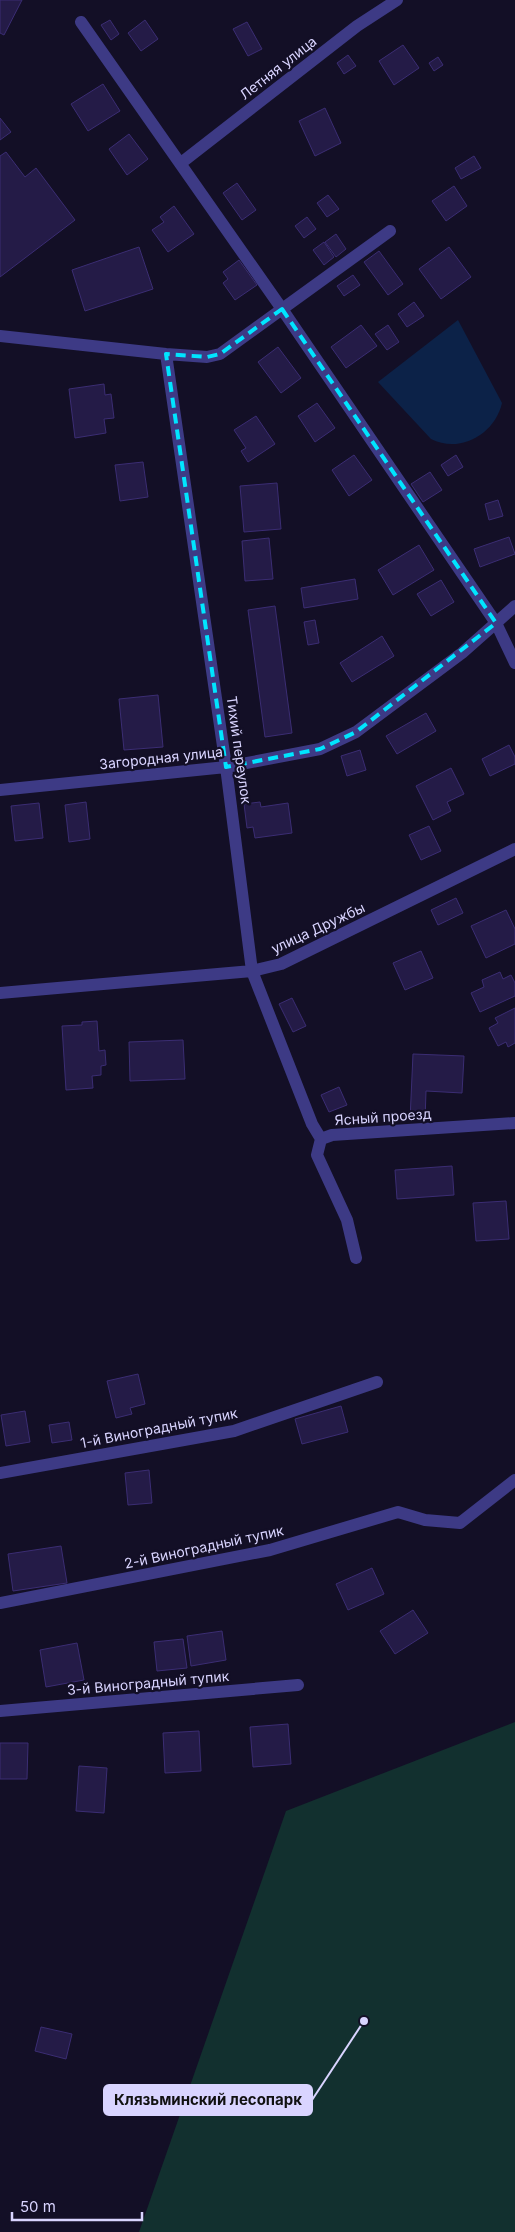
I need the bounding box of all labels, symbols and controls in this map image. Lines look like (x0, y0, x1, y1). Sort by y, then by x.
street label: Летняя улица (236, 32, 320, 103)
street label: Тихий переулок (224, 695, 256, 805)
street label: Загородная улица (98, 743, 224, 772)
street label: улица Дружбы (268, 898, 367, 957)
street label: Ясный проезд (334, 1105, 432, 1128)
street label: 1-й Виноградный тупик (79, 1404, 239, 1451)
street label: 2-й Виноградный тупик (123, 1521, 286, 1572)
street label: 3-й Виноградный тупик (66, 1667, 230, 1698)
callout: Клязьминский лесопарк (104, 2085, 312, 2115)
text: Клязьминский лесопарк (114, 2090, 302, 2109)
scale bar (12, 2190, 142, 2222)
text: 50 m (20, 2197, 56, 2216)

